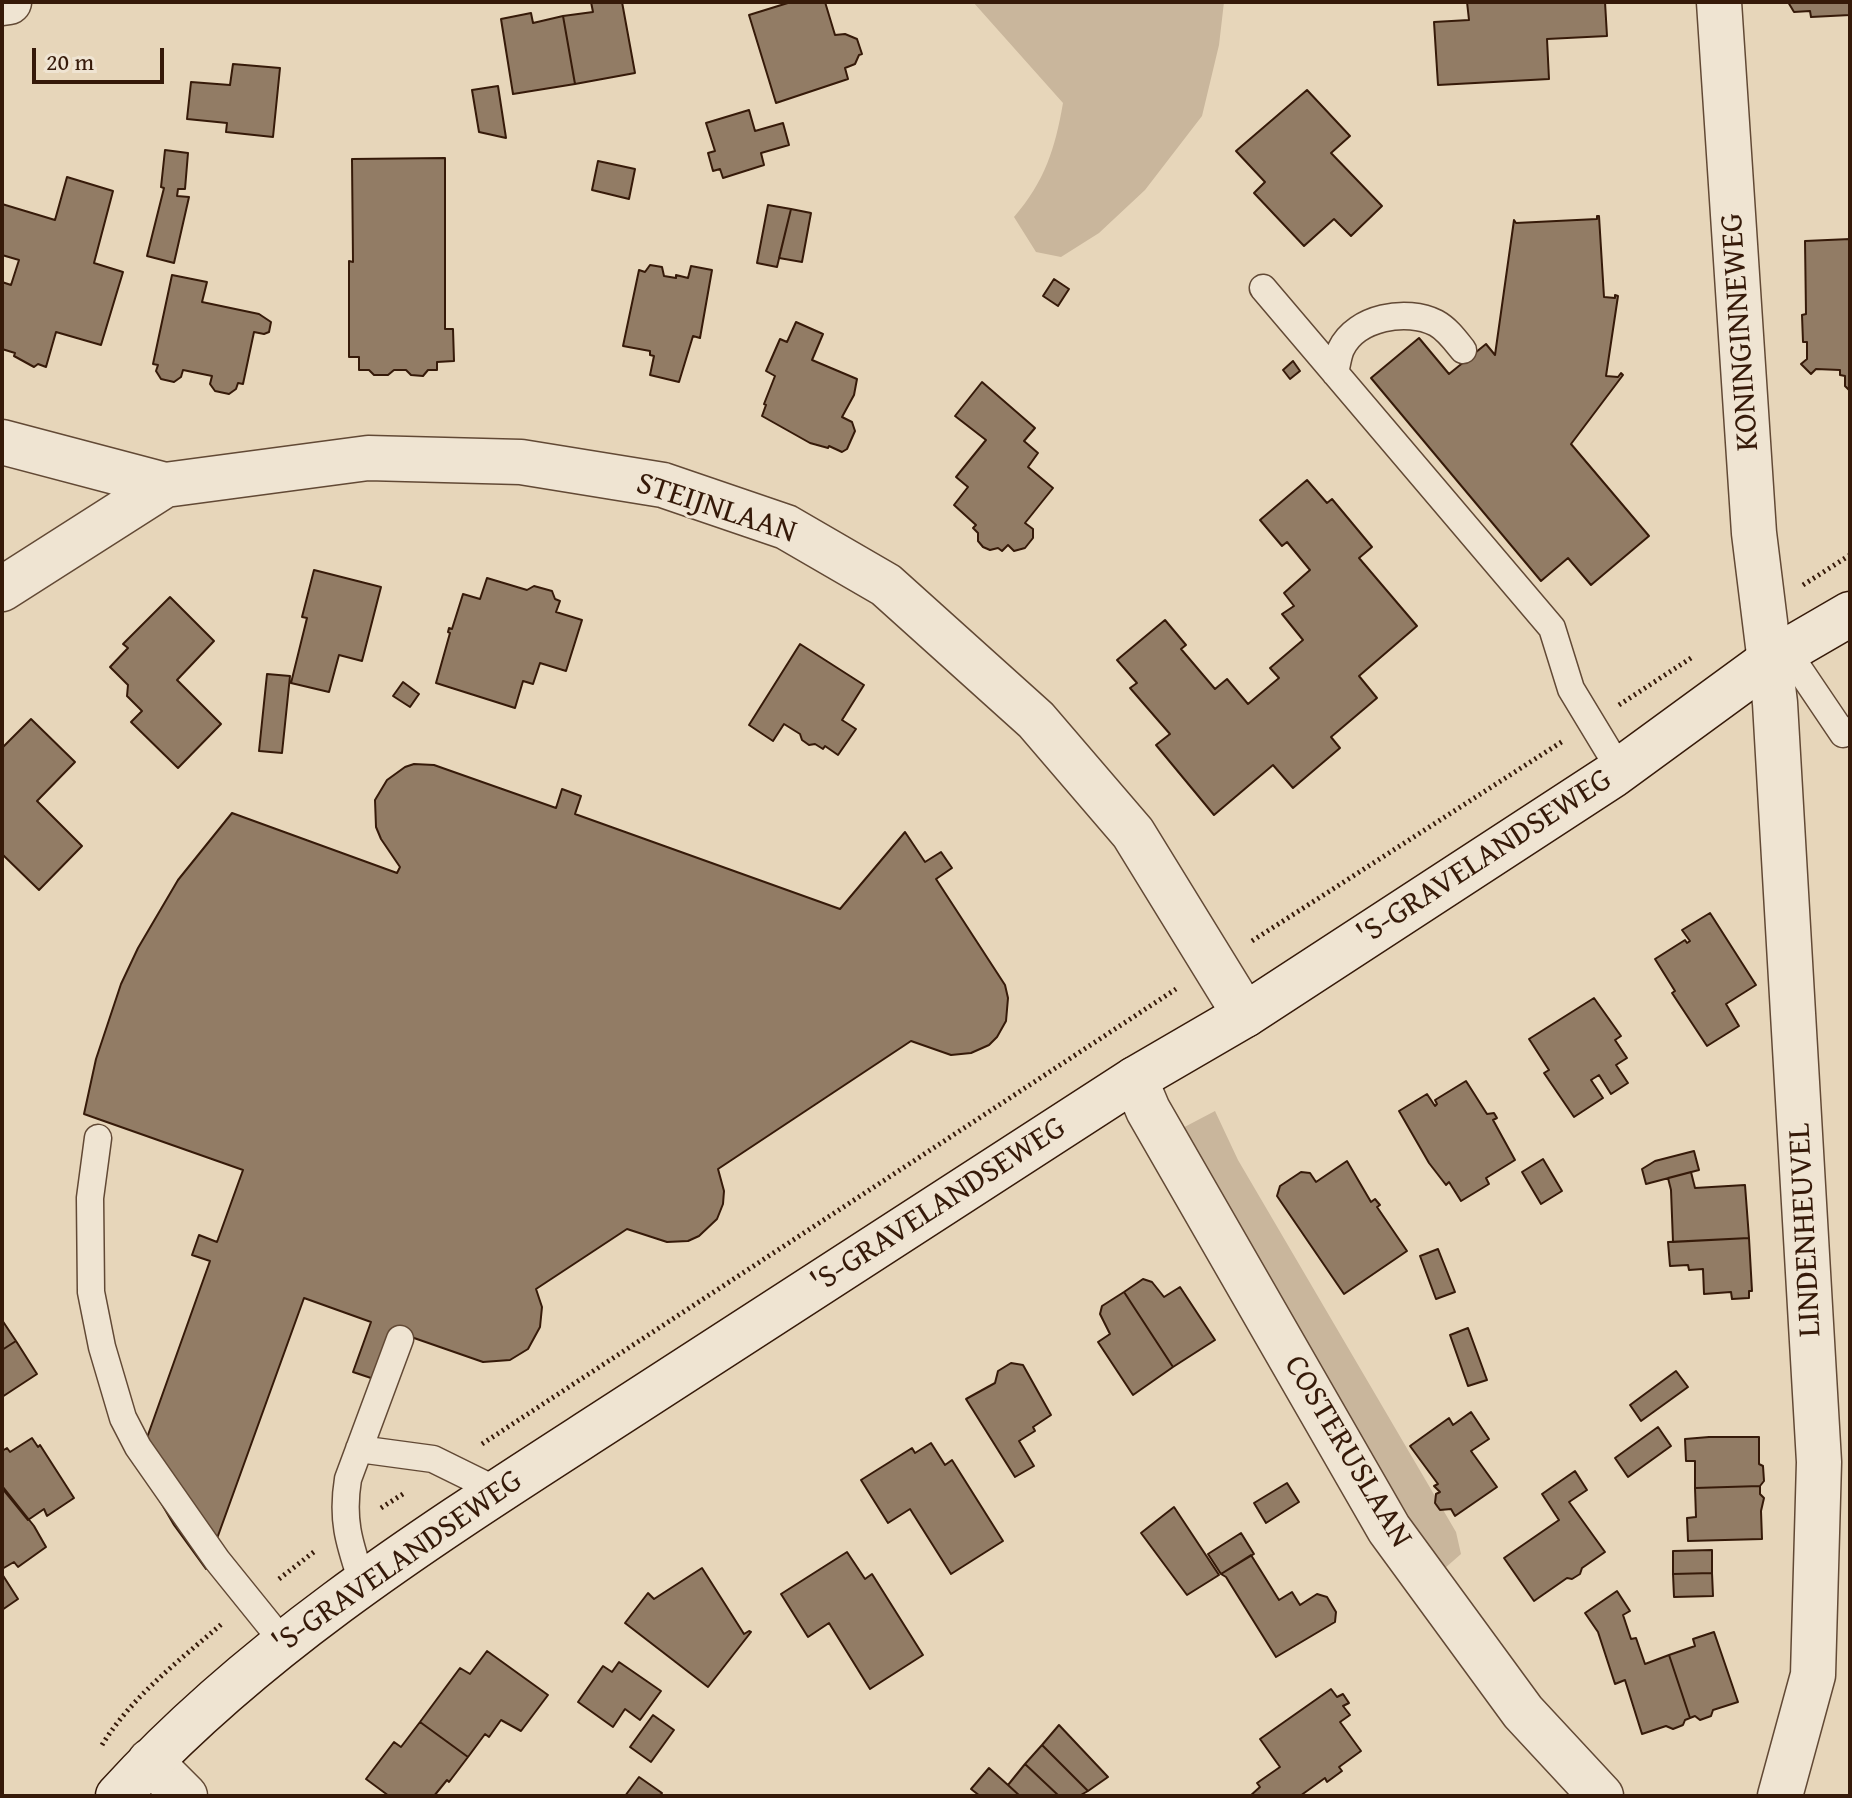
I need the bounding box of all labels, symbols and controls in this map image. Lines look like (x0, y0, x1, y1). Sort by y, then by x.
scale bar (36, 32, 168, 82)
text: 20 m (46, 44, 94, 79)
street label: KONINGINNEWEG (1714, 212, 1768, 452)
street label: STEIJNLAAN (631, 465, 801, 553)
street label: 'S-GRAVELANDSEWEG (1351, 761, 1619, 955)
street label: 'S-GRAVELANDSEWEG (805, 1109, 1073, 1303)
street label: LINDENHEUVEL (1781, 1122, 1831, 1338)
street label: COSTERUSLAAN (1275, 1349, 1419, 1555)
street label: 'S-GRAVELANDSEWEG (266, 1462, 530, 1664)

